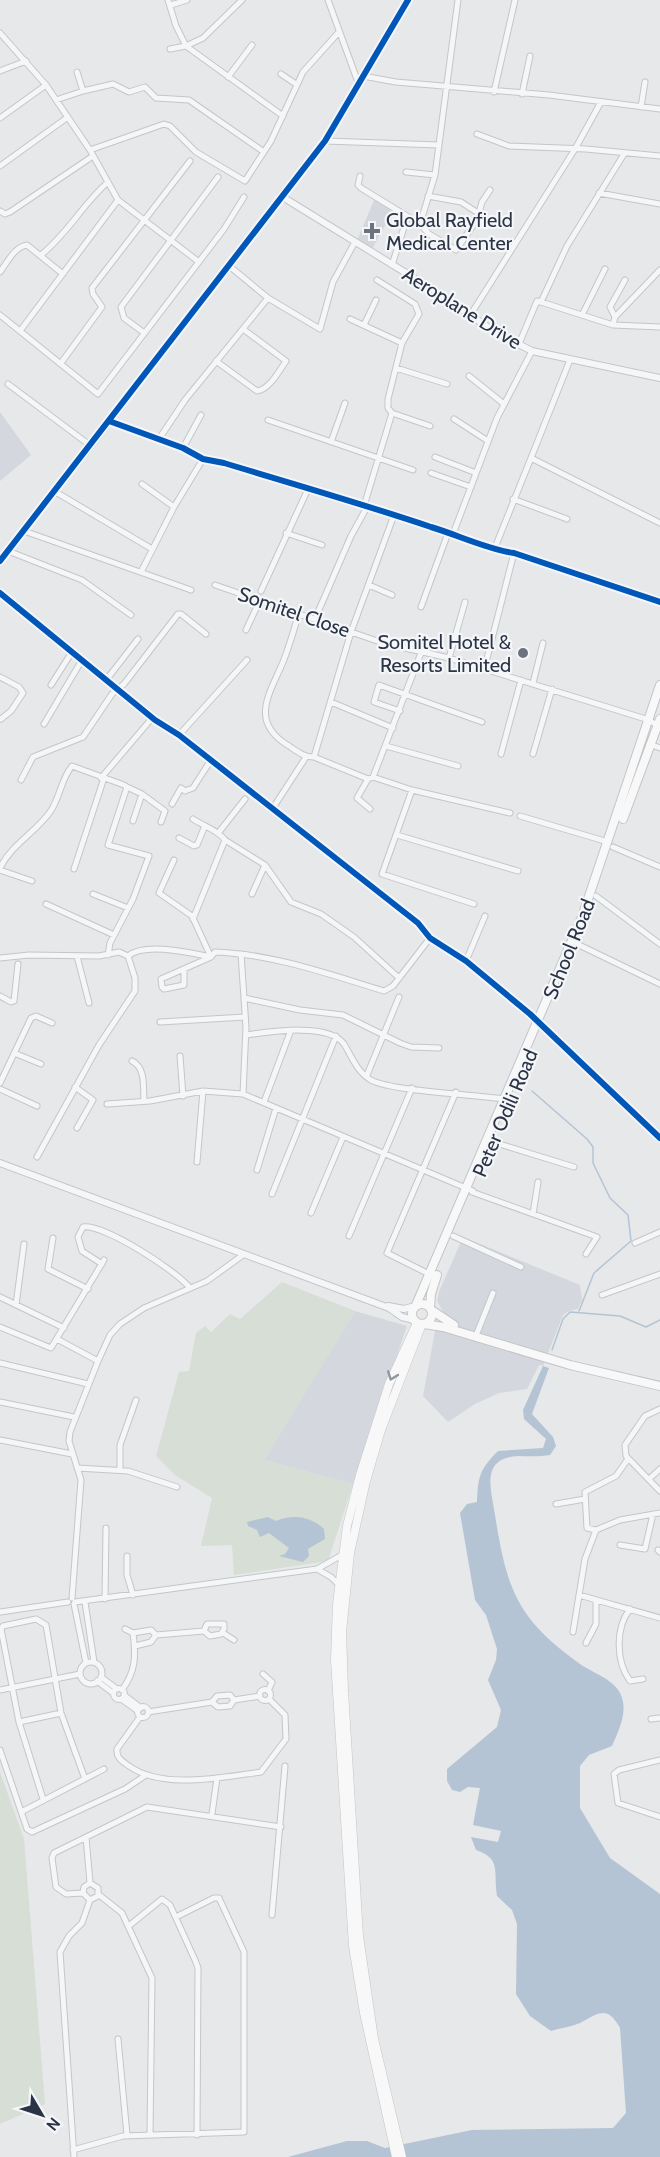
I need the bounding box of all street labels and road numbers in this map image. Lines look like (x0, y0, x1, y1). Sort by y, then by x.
street label: Aeroplane Drive (398, 262, 526, 354)
street label: Somitel Close (235, 582, 353, 642)
street label: School Road (538, 895, 600, 1003)
street label: Peter Odili Road (467, 1045, 543, 1181)

